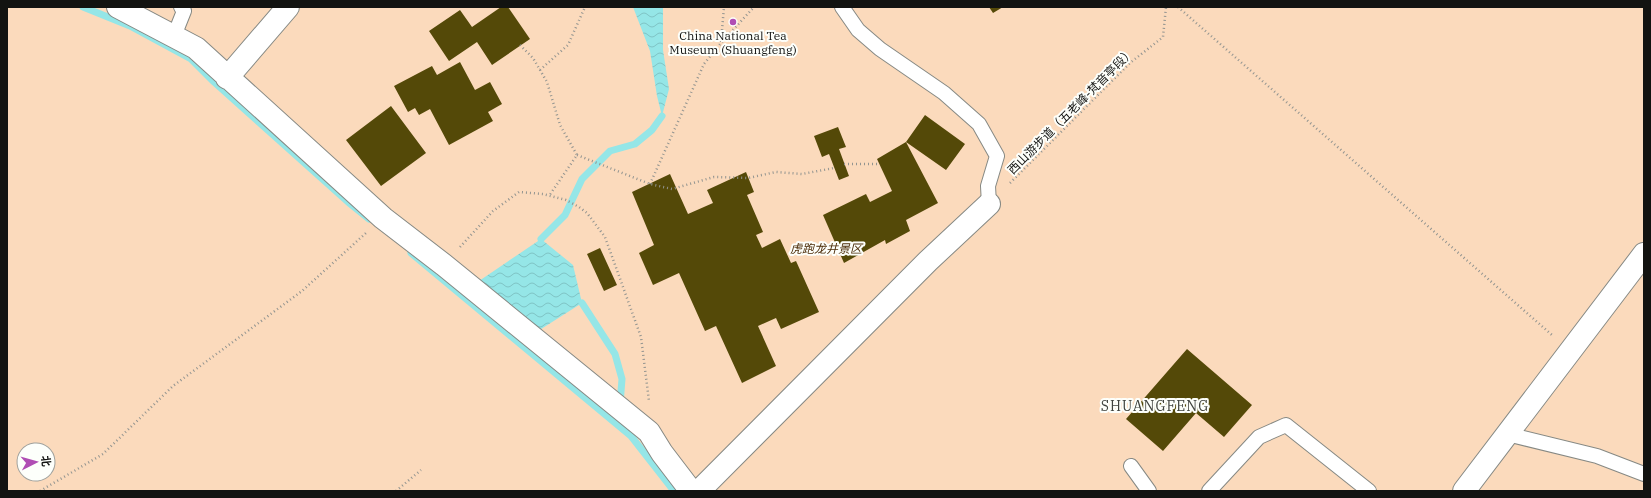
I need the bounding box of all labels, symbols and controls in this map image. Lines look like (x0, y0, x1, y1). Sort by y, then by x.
marker: China National Tea Museum (Shuangfeng) (728, 17, 738, 27)
place label: China National Tea Museum (Shuangfeng) (669, 28, 797, 57)
street label: 西山游步道（五老峰-梵音亭段） (1004, 44, 1137, 177)
park label: 虎跑龙井景区 (790, 241, 864, 256)
district label: SHUANGFENG (1101, 397, 1209, 415)
north arrow (16, 442, 56, 482)
text: 北 (38, 455, 53, 467)

